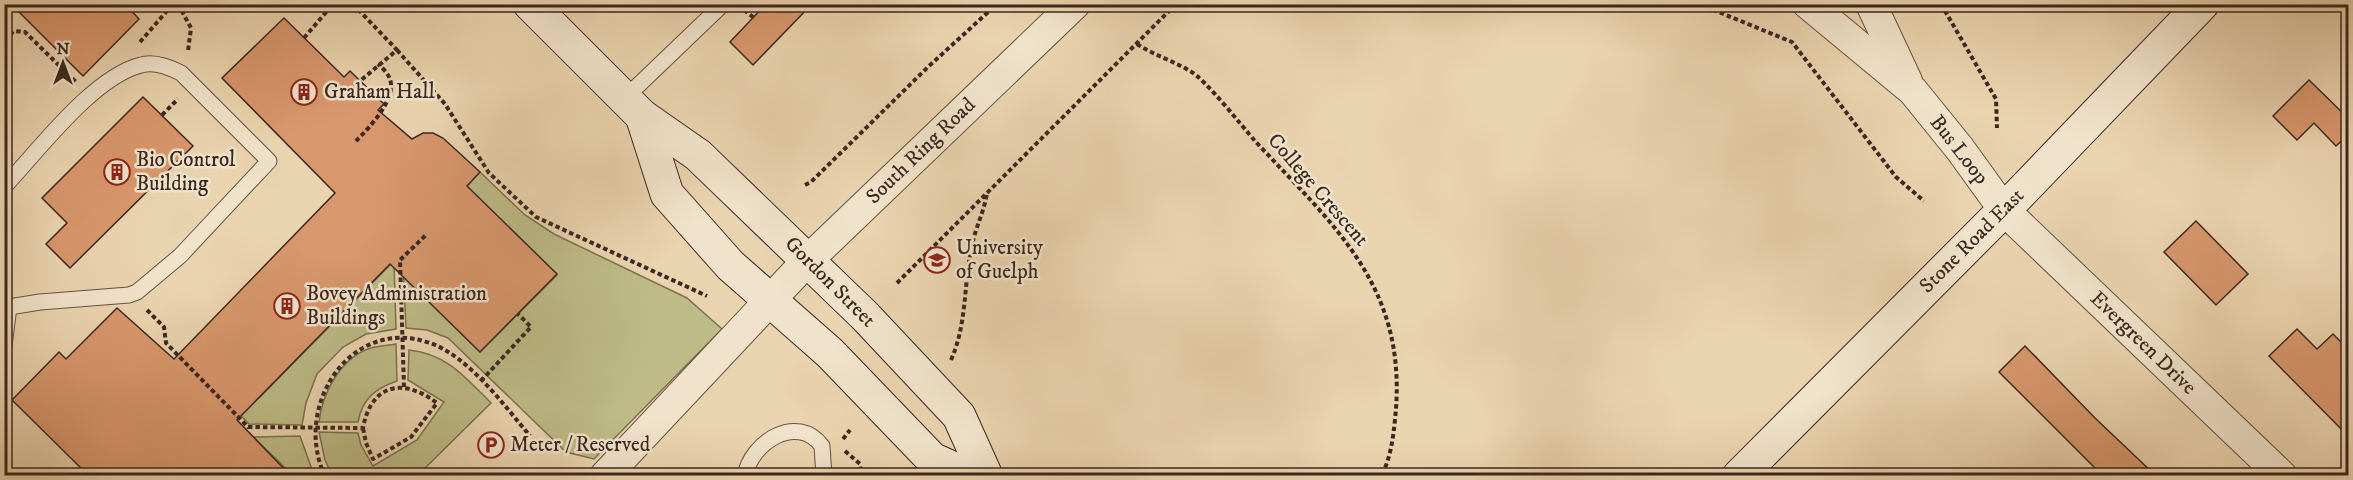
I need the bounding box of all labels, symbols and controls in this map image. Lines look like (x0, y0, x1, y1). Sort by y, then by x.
north arrow (33, 33, 93, 93)
text: N (56, 39, 70, 59)
building icon: Graham Hall (289, 77, 319, 107)
place label: Graham Hall (324, 79, 435, 105)
street label: South Ring Road (861, 92, 982, 210)
street label: Bus Loop (1924, 110, 1994, 190)
street label: College Crescent (1262, 128, 1374, 252)
place label: Bio Control Building (136, 147, 236, 197)
building icon: Bio Control Building (102, 157, 132, 187)
street label: Stone Road East (1914, 183, 2030, 299)
street label: Gordon Street (779, 231, 881, 333)
place label: University of Guelph (956, 235, 1044, 285)
school or university icon: University of Guelph (922, 245, 952, 275)
place label: Bovey Administration Buildings (306, 281, 487, 331)
street label: Evergreen Drive (2084, 286, 2202, 400)
building icon: Bovey Administration Buildings (272, 291, 302, 321)
parking icon: Meter / Reserved (476, 430, 506, 460)
place label: Meter / Reserved (510, 432, 651, 458)

